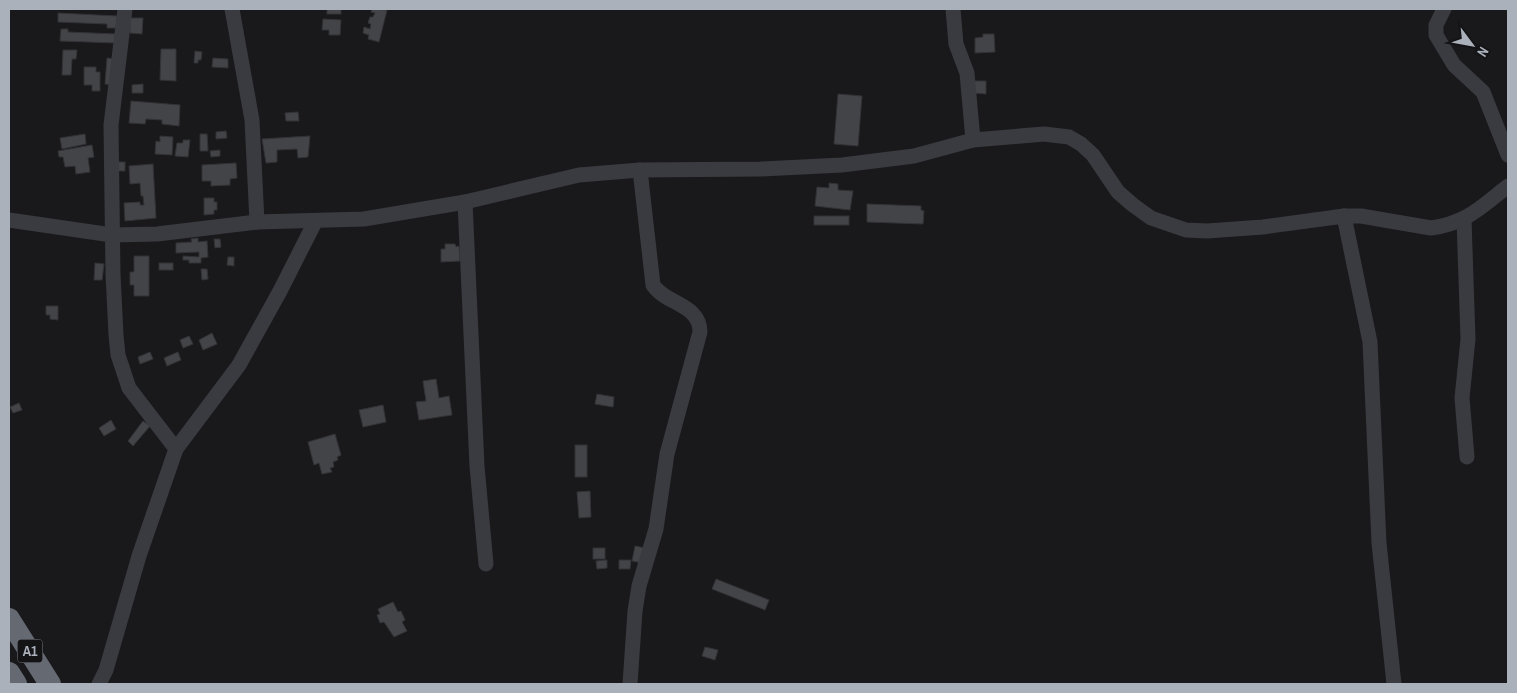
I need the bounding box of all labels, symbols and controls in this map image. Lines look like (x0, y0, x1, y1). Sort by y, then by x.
north arrow (1447, 20, 1497, 70)
text: N (1473, 44, 1493, 60)
road number: A1 (18, 640, 42, 662)

